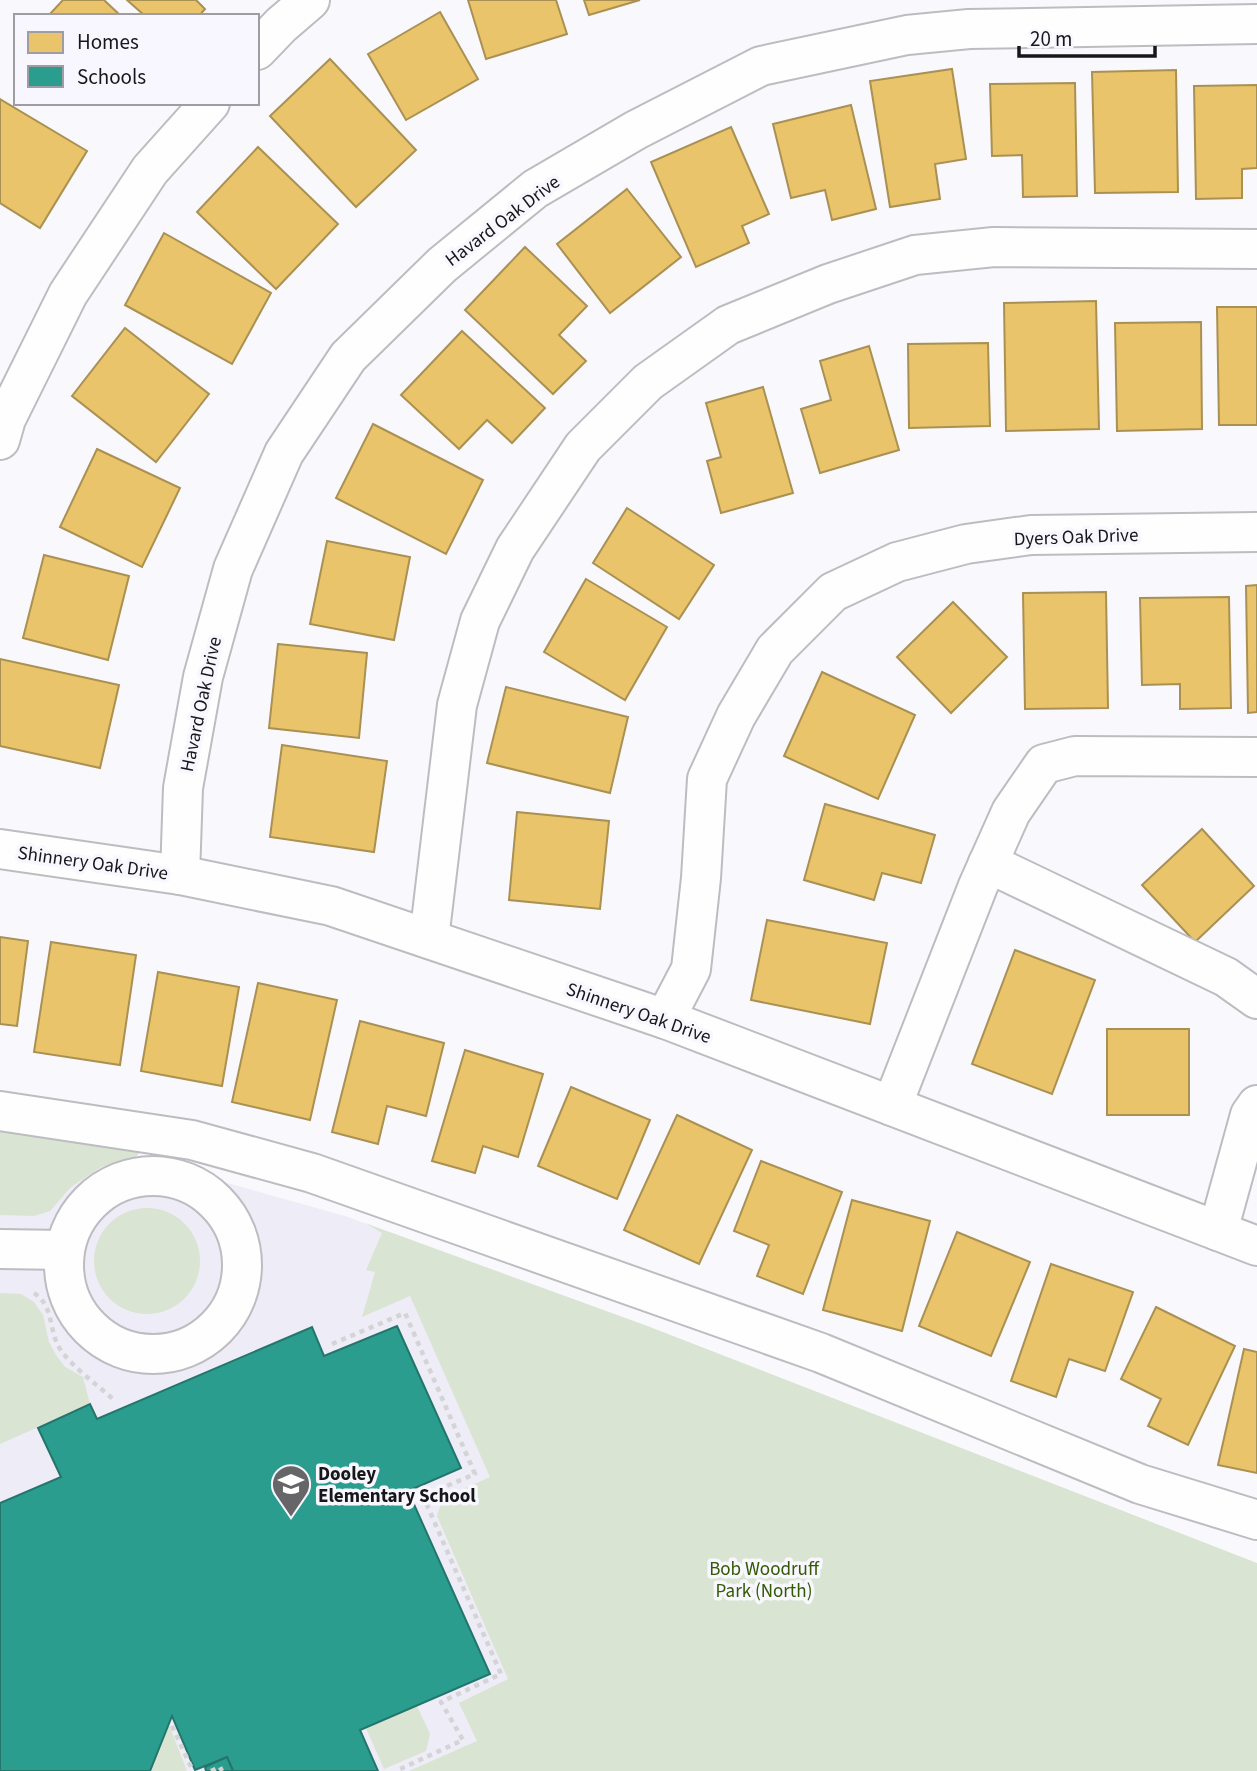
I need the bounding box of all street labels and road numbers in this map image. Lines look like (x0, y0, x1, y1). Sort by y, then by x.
street label: Havard Oak Drive (440, 169, 566, 273)
street label: Dyers Oak Drive (1013, 522, 1139, 553)
street label: Havard Oak Drive (174, 634, 229, 774)
street label: Shinnery Oak Drive (16, 840, 170, 887)
street label: Shinnery Oak Drive (562, 976, 715, 1051)

